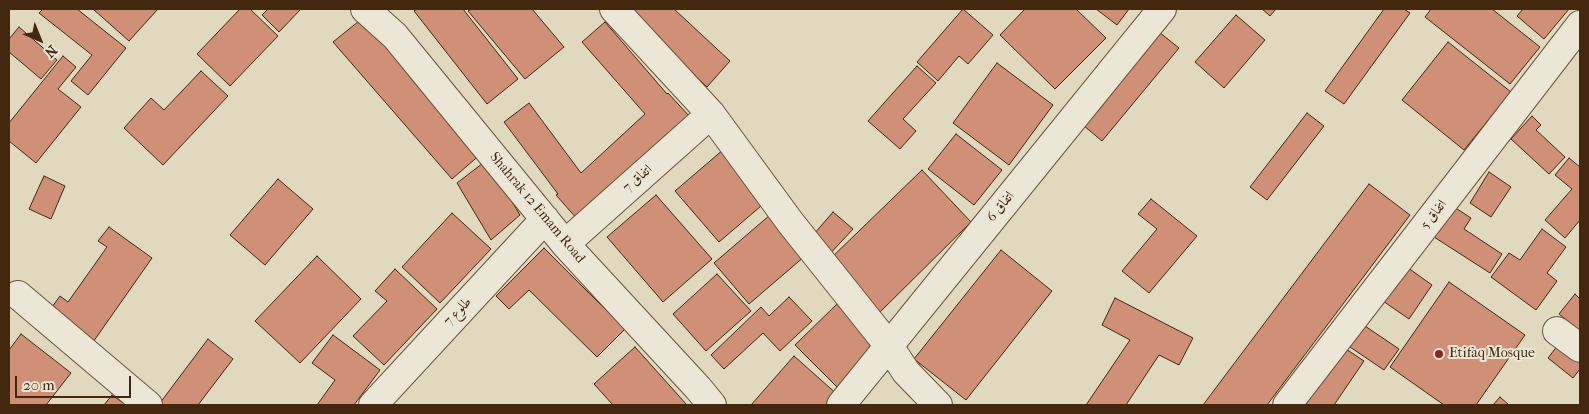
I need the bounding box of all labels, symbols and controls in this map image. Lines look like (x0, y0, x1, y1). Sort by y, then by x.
north arrow (15, 15, 65, 65)
text: N (41, 41, 60, 61)
street label: Shahrak 12 Emam Road (486, 149, 588, 267)
street label: اتفاق 7 (620, 162, 656, 196)
street label: اتفاق 6 (984, 188, 1018, 226)
street label: اتفاق 5 (1417, 197, 1451, 233)
street label: طلوع 7 (441, 294, 475, 330)
place label: Etifaq Mosque (1449, 346, 1535, 362)
marker: Etifaq Mosque (1433, 348, 1445, 360)
scale bar (18, 366, 134, 398)
text: 20 m (23, 376, 55, 394)

